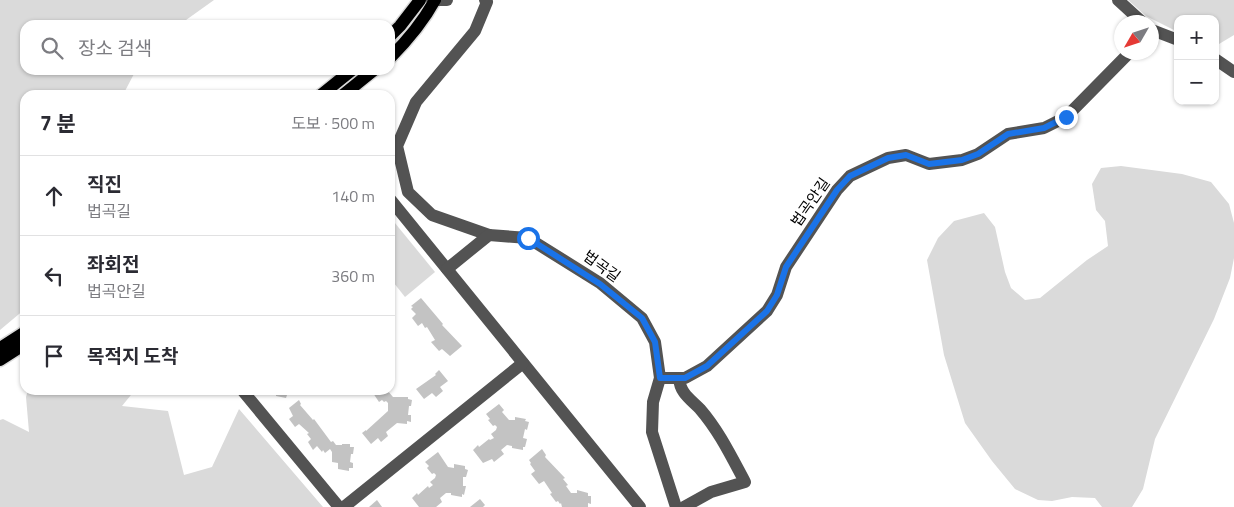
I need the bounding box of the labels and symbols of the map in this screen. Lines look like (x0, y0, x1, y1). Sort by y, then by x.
north arrow (1114, 15, 1159, 60)
route end (1055, 106, 1078, 129)
street label: 법곡안길 (785, 173, 835, 231)
route start (517, 227, 540, 250)
street label: 법곡길 (578, 245, 626, 287)

